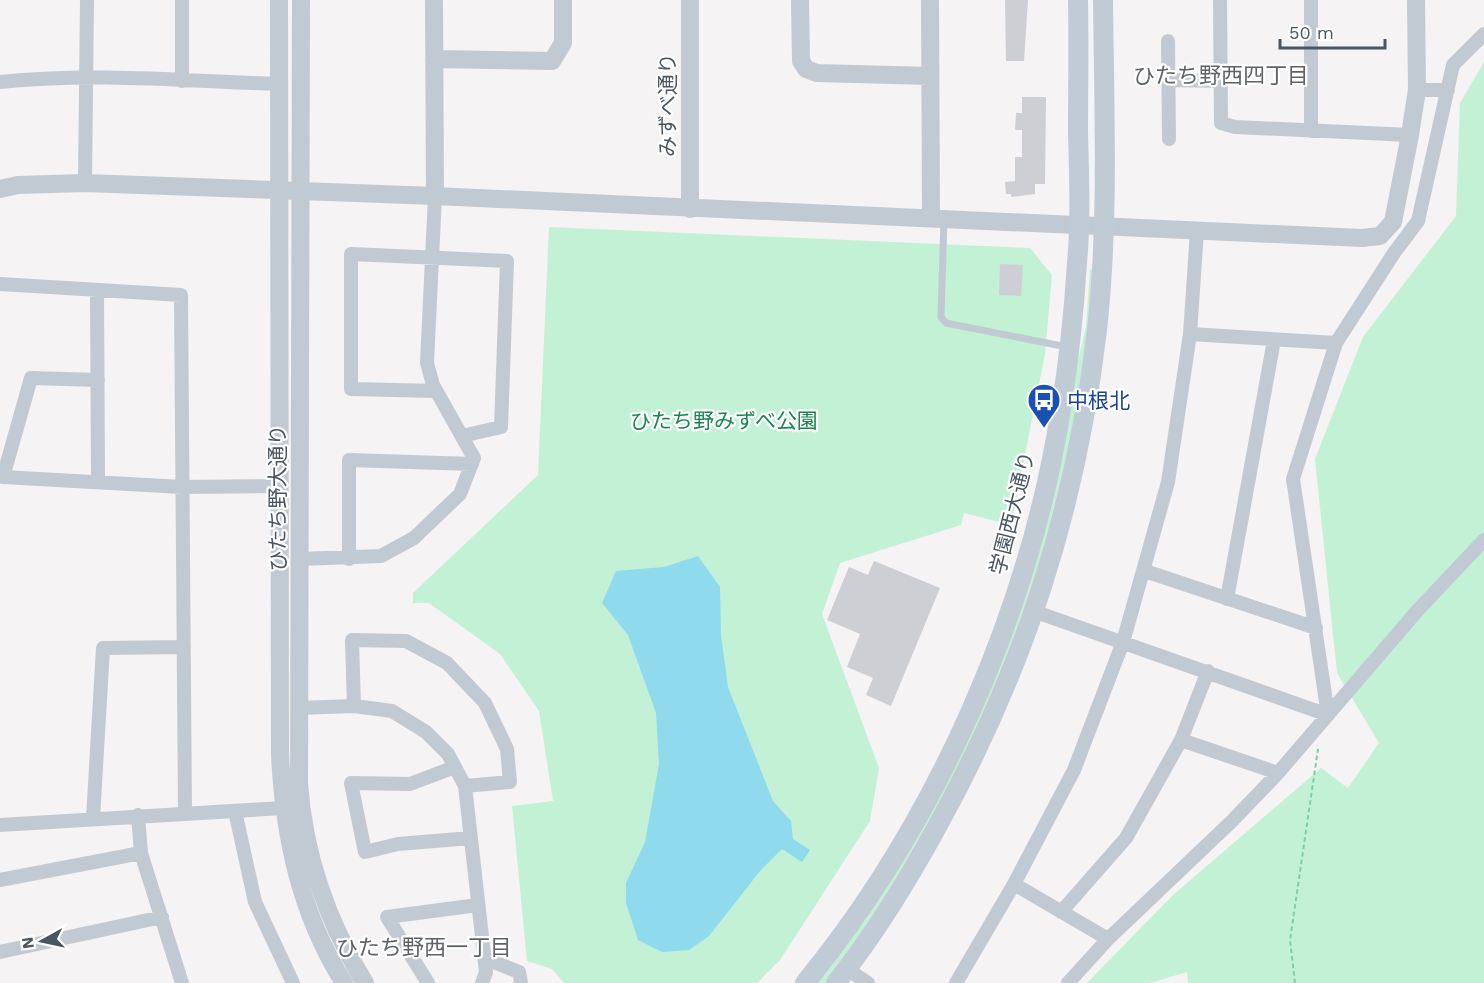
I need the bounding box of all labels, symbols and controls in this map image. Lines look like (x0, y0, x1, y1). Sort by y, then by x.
scale bar (1280, 12, 1385, 50)
text: 50 m (1289, 22, 1334, 43)
street label: みずべ通り (655, 53, 680, 157)
district label: ひたち野西四丁目 (1133, 63, 1309, 88)
bus stop icon: 中根北 (1026, 382, 1062, 429)
place label: 中根北 (1067, 388, 1130, 413)
park label: ひたち野みずべ公園 (630, 408, 818, 433)
street label: ひたち野大通り (265, 425, 290, 572)
street label: 学園西大通り (985, 449, 1039, 577)
north arrow (12, 911, 72, 971)
district label: ひたち野西一丁目 (336, 935, 512, 960)
text: N (17, 936, 38, 950)

